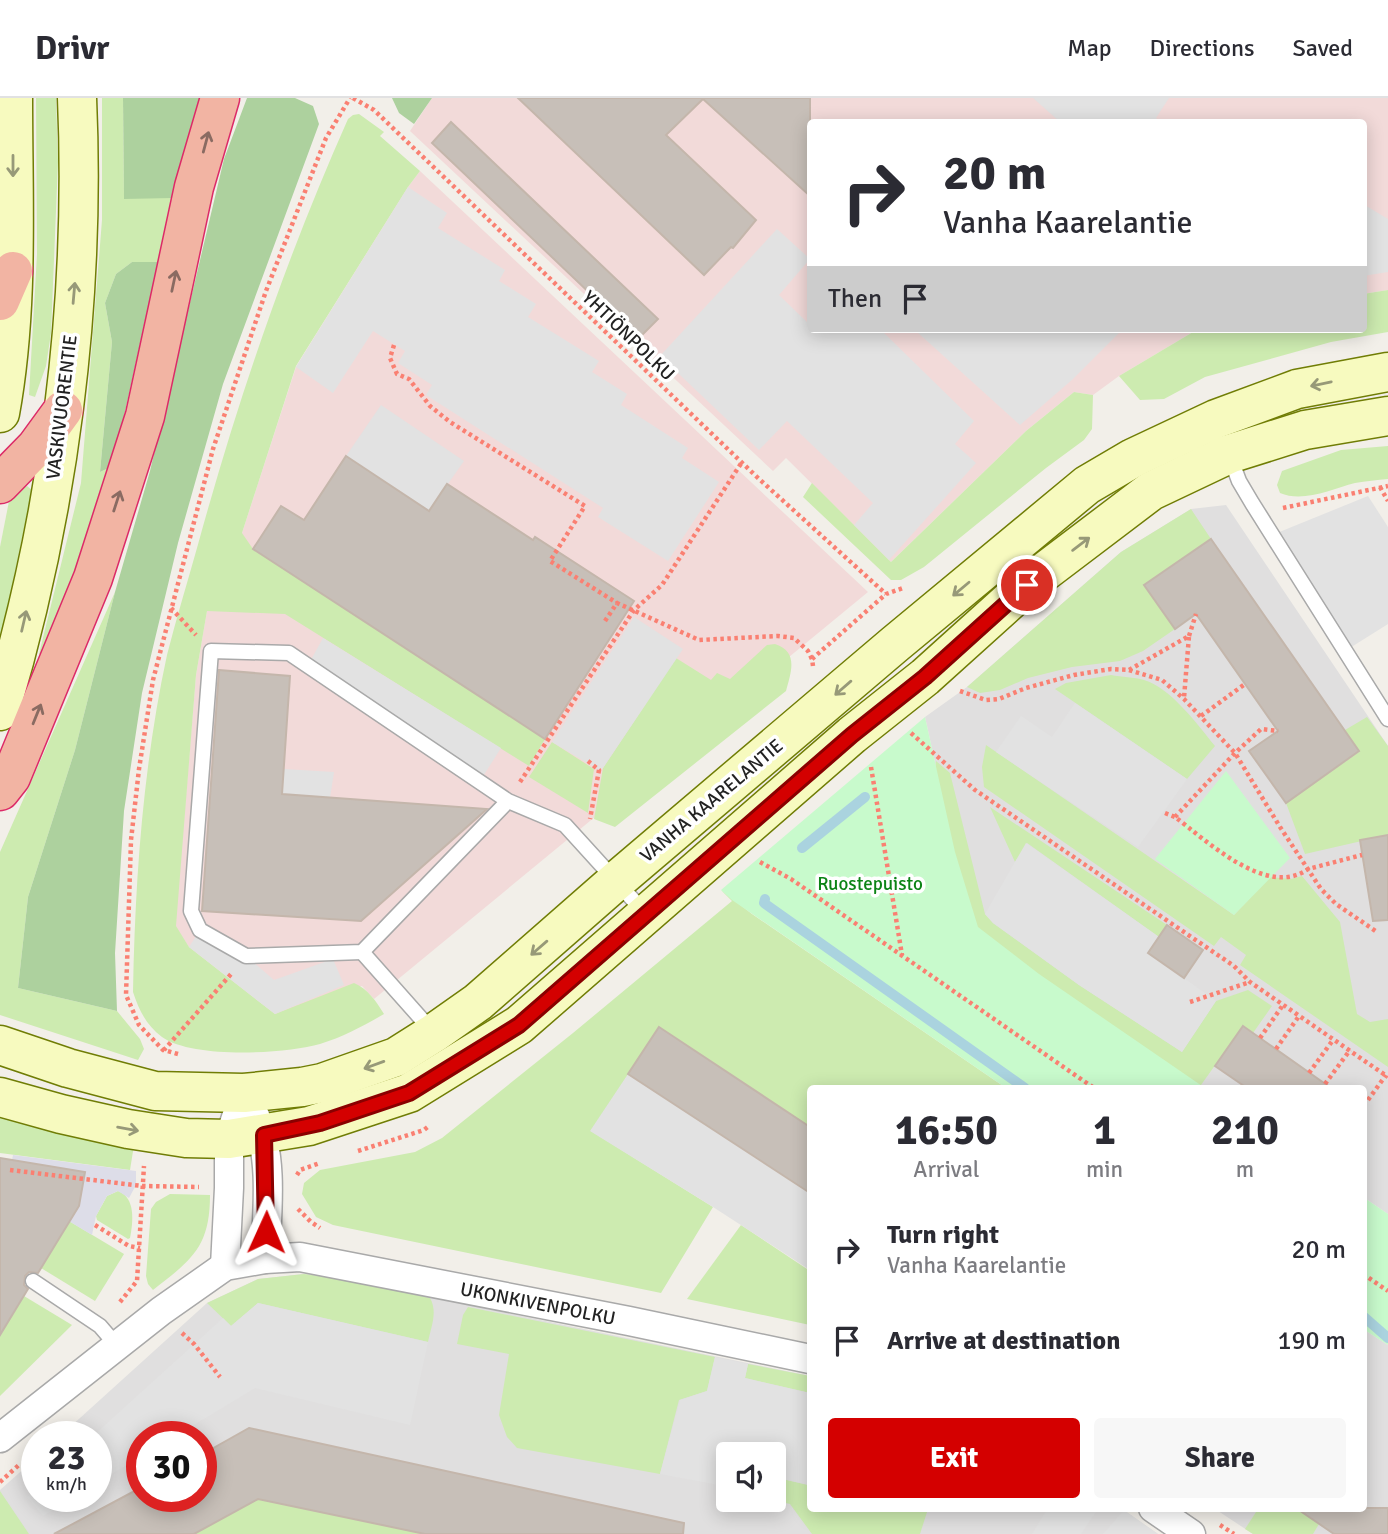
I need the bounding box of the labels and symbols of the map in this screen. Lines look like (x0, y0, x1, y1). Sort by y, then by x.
one-way arrow (201, 131, 214, 153)
one-way arrow (6, 154, 20, 177)
one-way arrow (167, 270, 181, 293)
one-way arrow (68, 282, 81, 305)
street label: YHTIÖNPOLKU (577, 286, 680, 386)
street label: VASKIVUORENTIE (41, 333, 83, 481)
one-way arrow (1310, 378, 1333, 392)
one-way arrow (112, 491, 125, 513)
one-way arrow (1072, 536, 1090, 551)
pin (997, 555, 1057, 615)
one-way arrow (952, 580, 970, 596)
one-way arrow (18, 610, 31, 633)
one-way arrow (834, 680, 852, 696)
one-way arrow (31, 704, 44, 725)
street label: VANHA KAARELANTIE (635, 734, 788, 868)
park label: Ruostepuisto (817, 872, 923, 896)
one-way arrow (531, 940, 549, 956)
one-way arrow (363, 1059, 385, 1072)
one-way arrow (116, 1123, 139, 1136)
position arrow (229, 1195, 303, 1269)
street label: UKONKIVENPOLKU (458, 1277, 617, 1331)
speed limit sign: 30 (126, 1421, 217, 1512)

